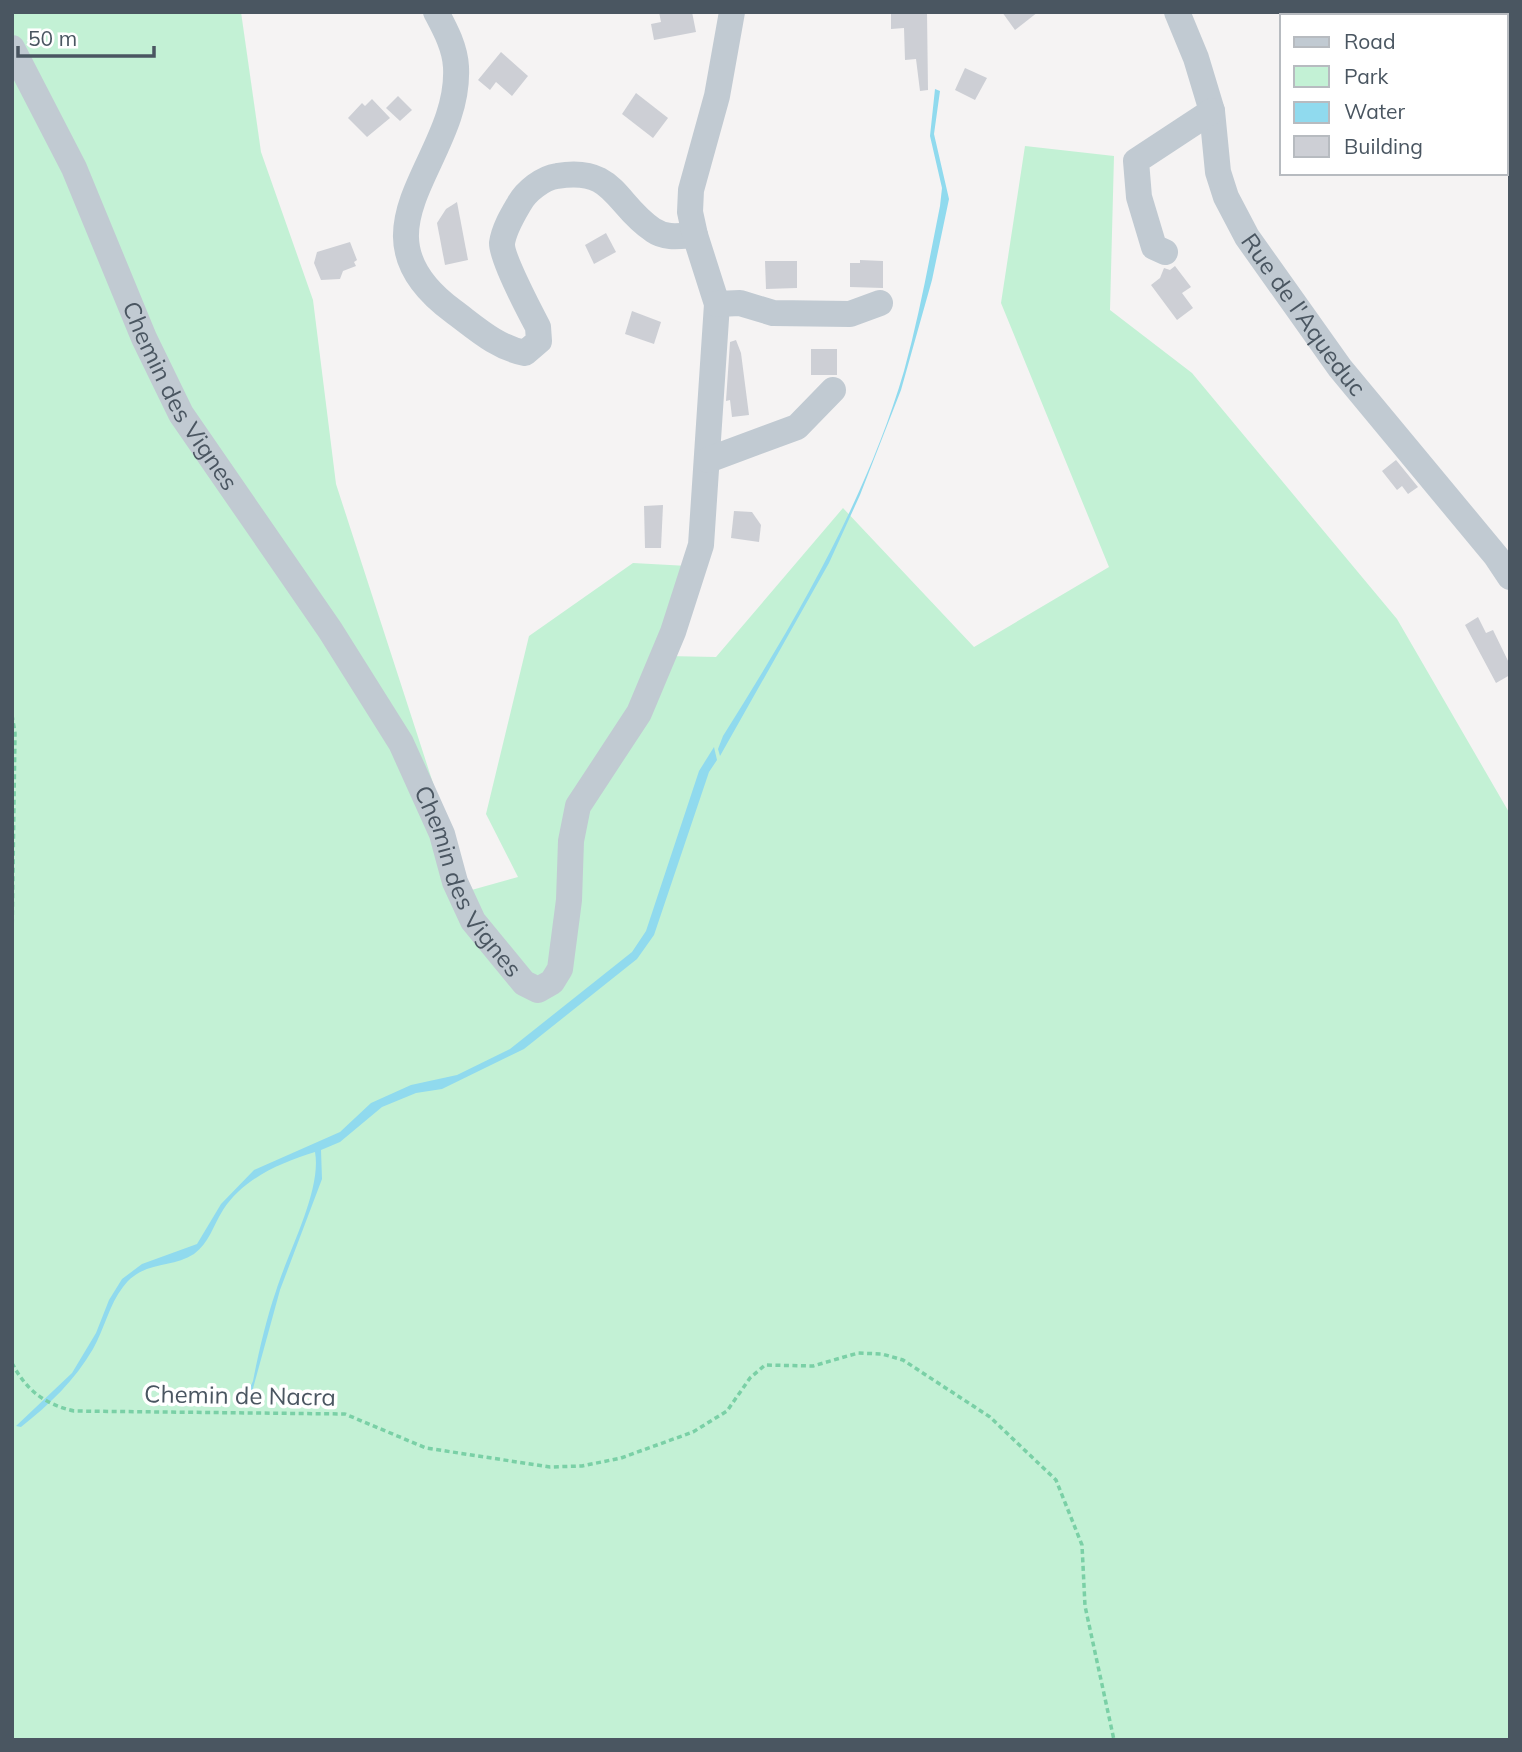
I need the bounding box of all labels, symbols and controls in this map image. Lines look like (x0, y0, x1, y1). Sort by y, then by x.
scale bar (18, 14, 154, 58)
legend (1280, 14, 1508, 175)
text: 50 m (28, 25, 77, 51)
text: Road (1344, 28, 1395, 54)
text: Park (1344, 63, 1388, 89)
text: Water (1344, 98, 1405, 124)
text: Building (1344, 133, 1423, 159)
street label: Rue de l'Aqueduc (1235, 227, 1373, 402)
street label: Chemin des Vignes (117, 297, 245, 496)
street label: Chemin des Vignes (408, 781, 529, 983)
street label: Chemin de Nacra (144, 1378, 336, 1412)

